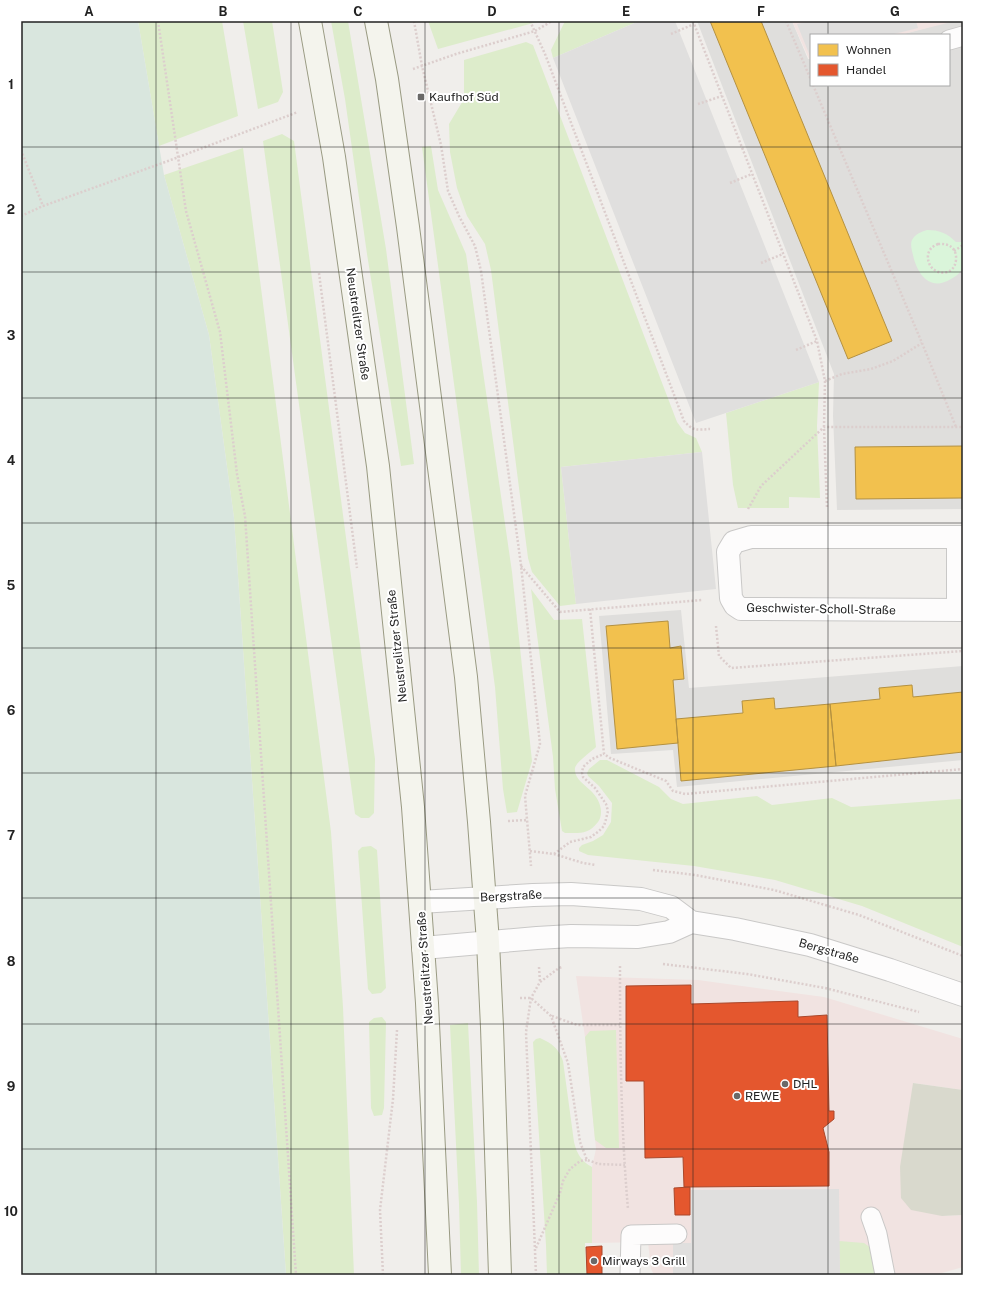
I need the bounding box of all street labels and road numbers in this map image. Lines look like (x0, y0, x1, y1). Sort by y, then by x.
street label: Neustrelitzer Straße (343, 267, 373, 381)
street label: Neustrelitzer Straße (384, 589, 410, 703)
street label: Geschwister-Scholl-Straße (746, 601, 896, 617)
street label: Bergstraße (480, 887, 543, 905)
street label: Neustrelitzer Straße (414, 911, 436, 1025)
street label: Bergstraße (797, 936, 861, 966)

